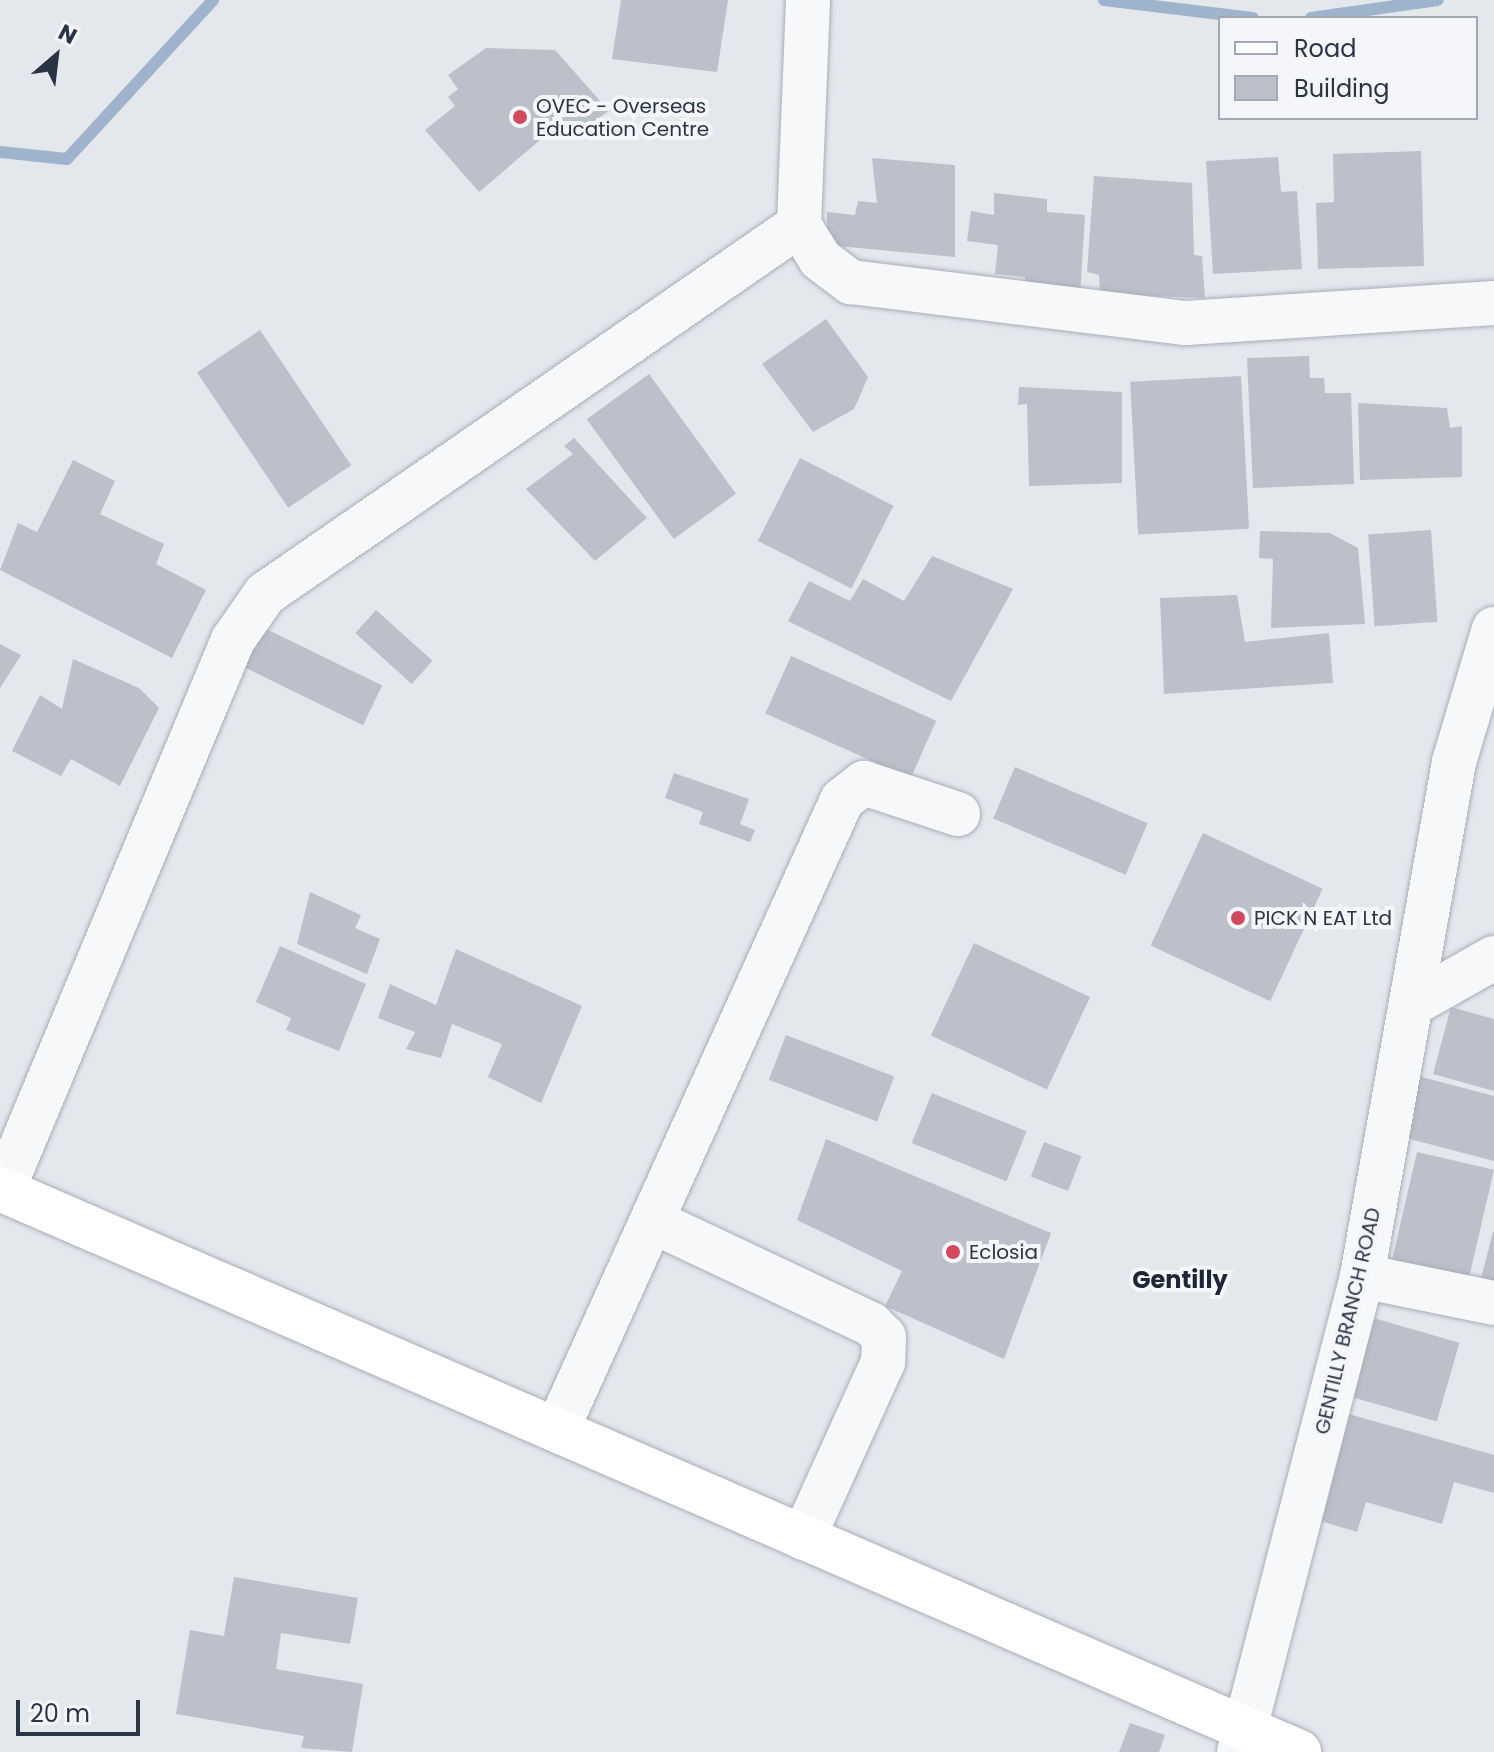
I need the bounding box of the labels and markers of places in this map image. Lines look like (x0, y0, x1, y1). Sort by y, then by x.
place label: OVEC - Overseas Education Centre (536, 94, 709, 141)
marker: OVEC - Overseas Education Centre (511, 108, 529, 126)
place label: PICK N EAT Ltd (1254, 906, 1392, 930)
marker: PICK N EAT Ltd (1229, 909, 1247, 927)
place label: Eclosia (969, 1240, 1038, 1264)
marker: Eclosia (944, 1243, 962, 1261)

